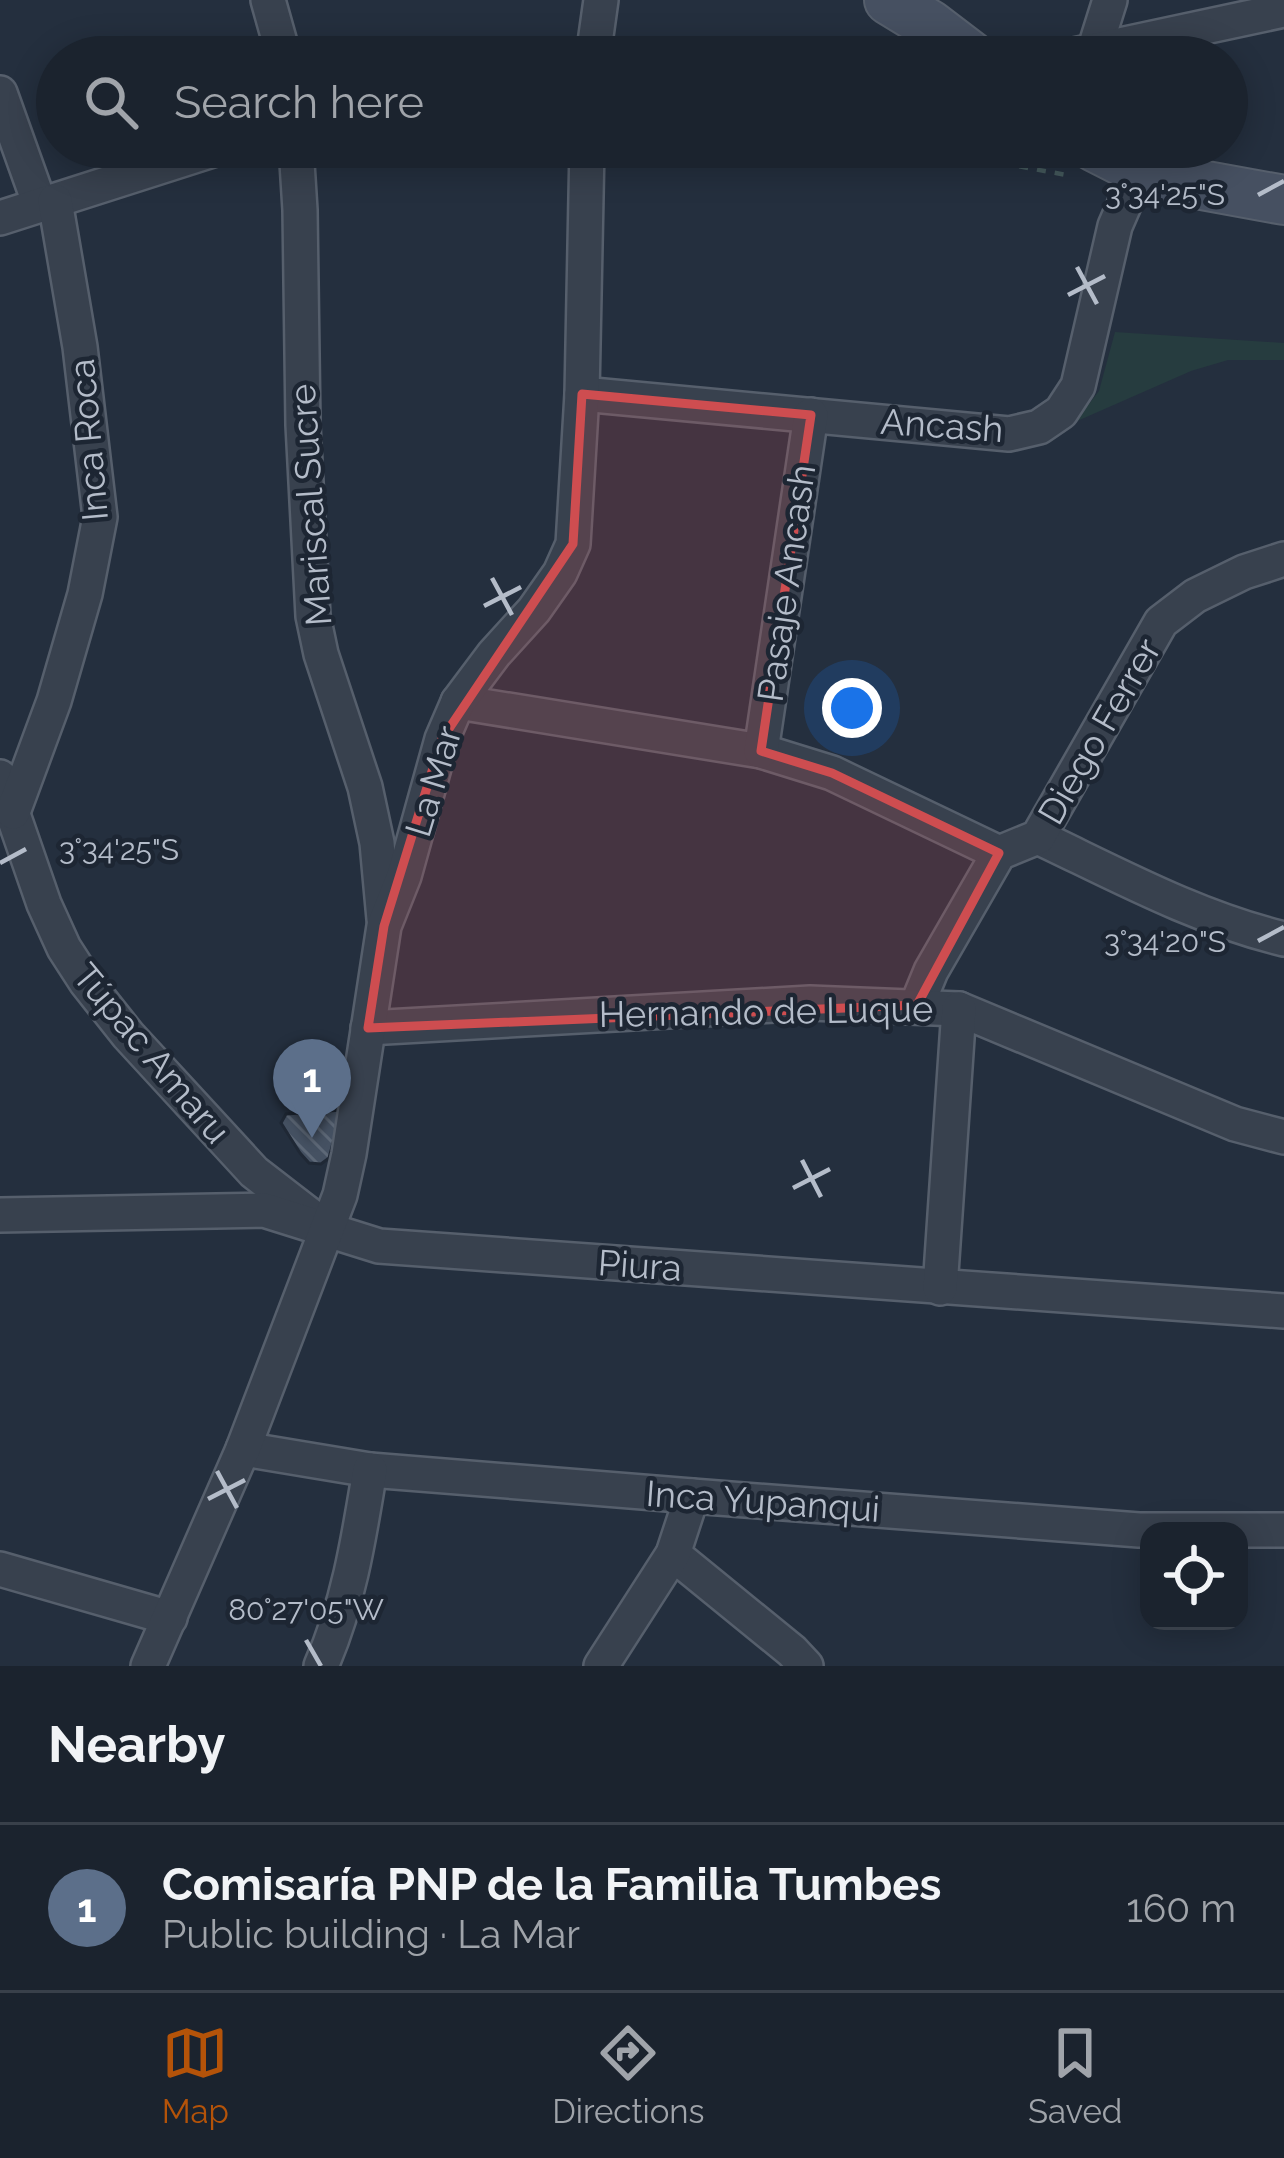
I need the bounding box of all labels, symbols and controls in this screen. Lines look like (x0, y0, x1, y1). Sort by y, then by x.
search box (36, 36, 1248, 168)
icon: search (78, 69, 144, 135)
text: Search here (174, 76, 424, 129)
text: 3°34'25"S (1105, 177, 1225, 212)
street label: Inca Roca (60, 357, 116, 523)
street label: Mariscal Sucre (281, 383, 339, 627)
street label: Ancash (879, 400, 1005, 450)
street label: Pasaje Ancash (749, 462, 823, 704)
street label: Diego Ferrer (1029, 630, 1169, 831)
your location (822, 678, 882, 738)
street label: La Mar (396, 720, 470, 841)
text: 3°34'25"S (59, 832, 179, 867)
text: 3°34'20"S (1104, 924, 1226, 959)
street label: Túpac Amaru (65, 955, 239, 1151)
street label: Hernando de Luque (598, 987, 934, 1035)
pin: 1 (273, 1039, 351, 1138)
street label: Piura (597, 1241, 683, 1289)
street label: Inca Yupanqui (645, 1472, 881, 1530)
map controls (1140, 1522, 1248, 1630)
button: locate (1140, 1522, 1248, 1630)
text: 80°27'05"W (228, 1592, 384, 1627)
text: Nearby (48, 1714, 225, 1774)
text: Comisaría PNP de la Familia Tumbes (162, 1858, 941, 1911)
text: 1 (77, 1885, 97, 1931)
text: 160 m (1126, 1885, 1236, 1931)
text: Public building · La Mar (162, 1911, 580, 1957)
tab: Map (162, 2020, 229, 2131)
tab: Directions (552, 2020, 705, 2131)
tab: Saved (1028, 2020, 1122, 2131)

